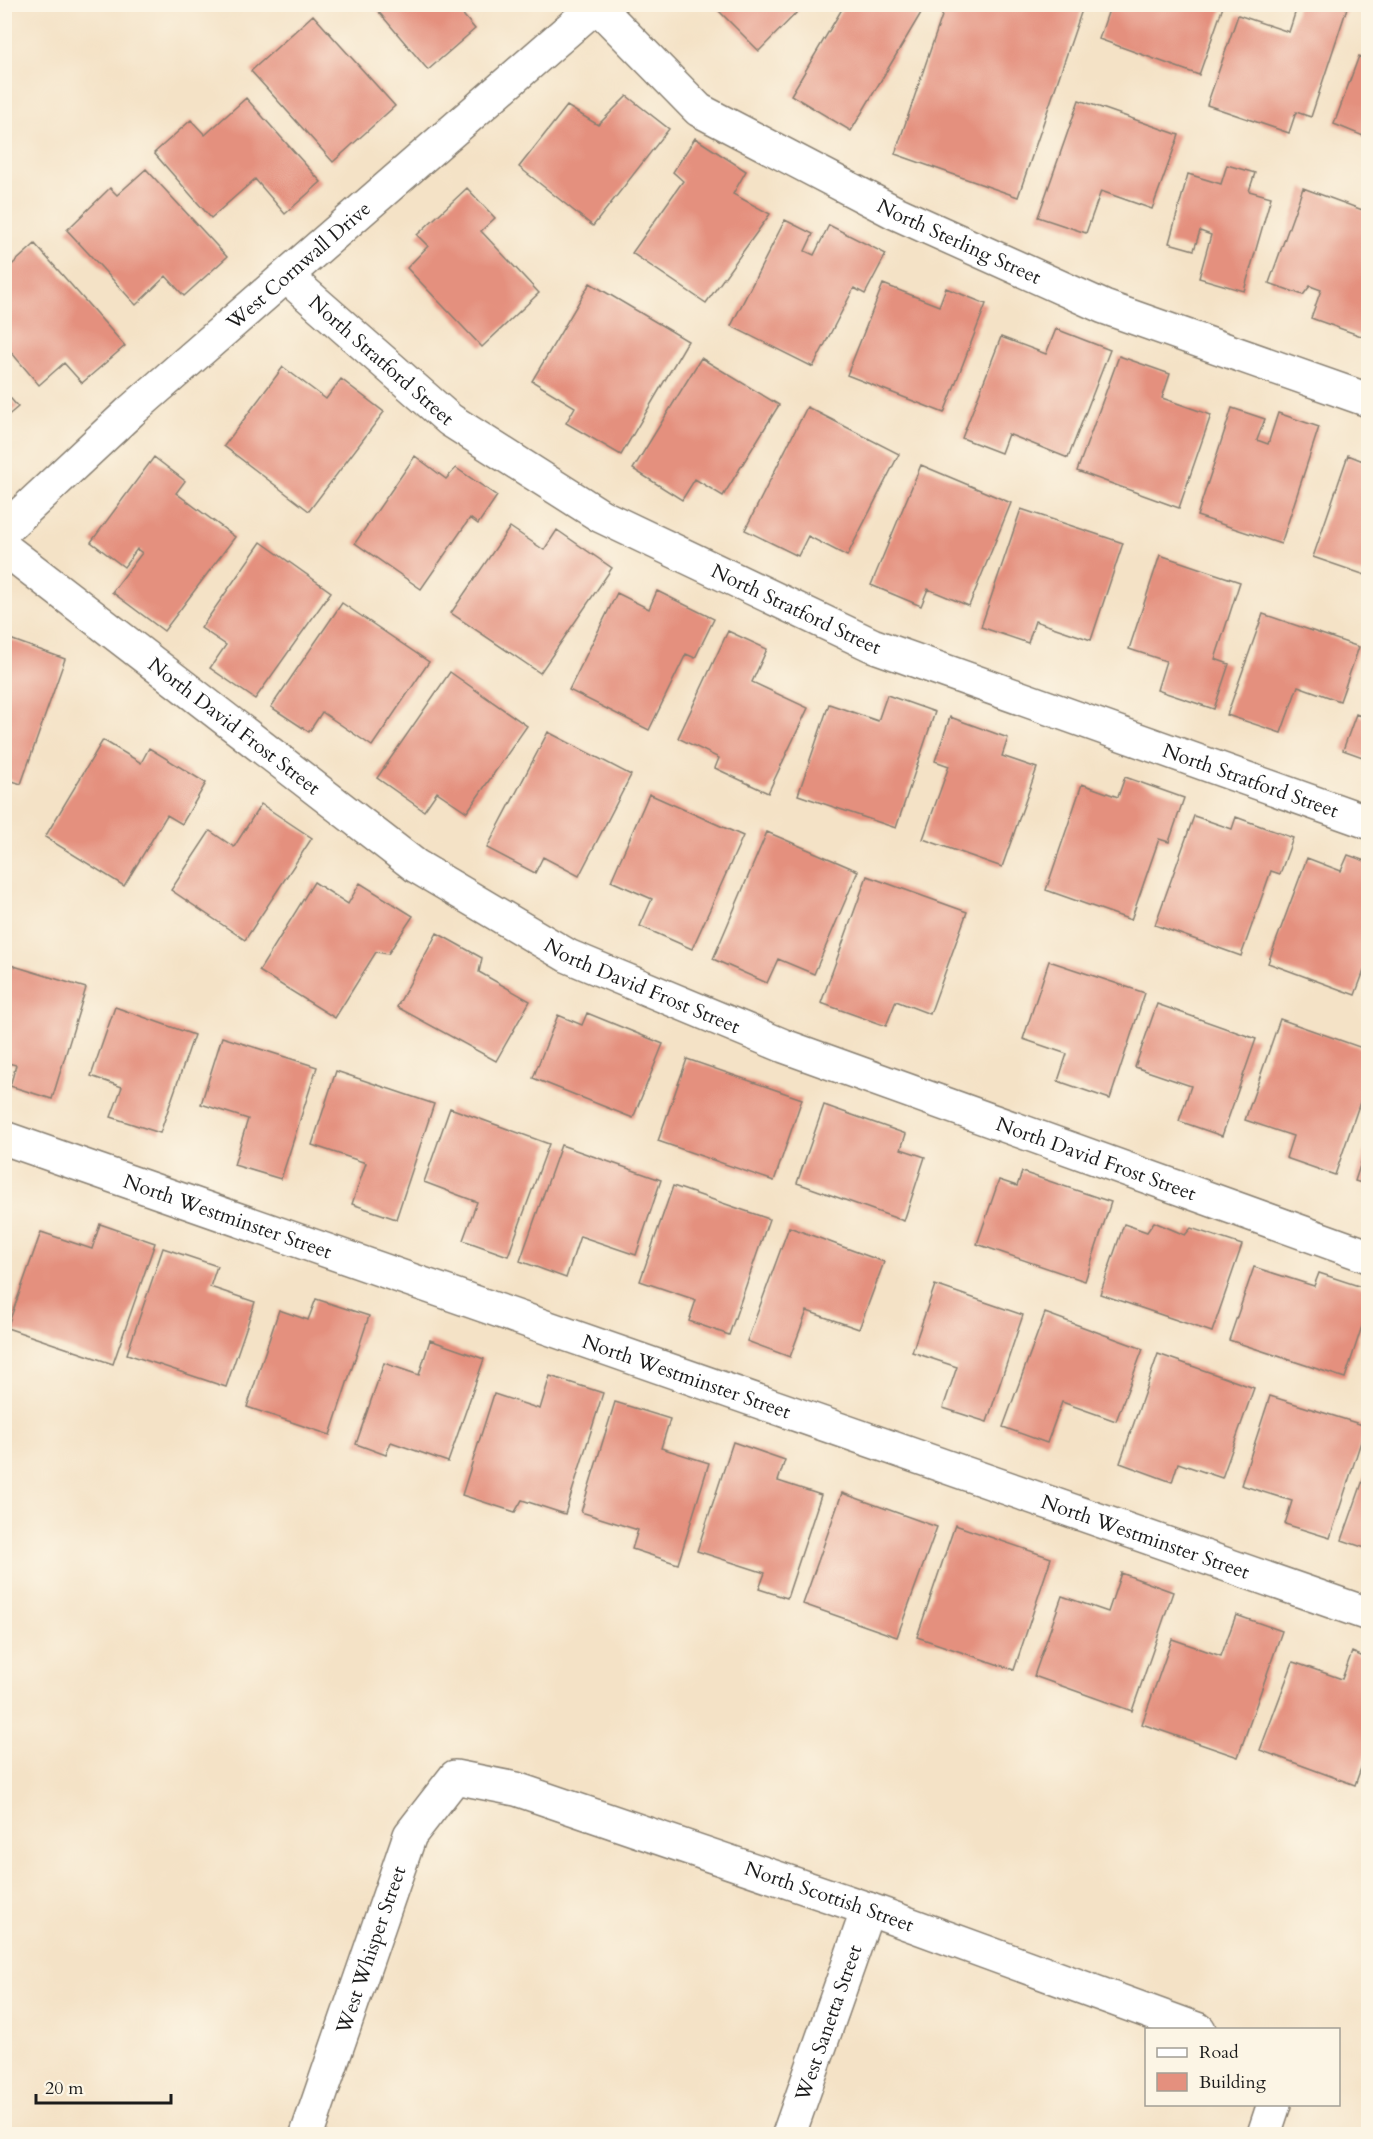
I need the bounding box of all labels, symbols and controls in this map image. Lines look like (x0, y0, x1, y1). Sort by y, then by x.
street label: North Sterling Street (872, 192, 1046, 291)
street label: West Cornwall Drive (220, 195, 377, 337)
street label: North Stratford Street (303, 289, 460, 432)
street label: North Stratford Street (707, 557, 885, 661)
street label: North David Frost Street (142, 651, 326, 802)
street label: North Stratford Street (1159, 737, 1343, 825)
street label: North David Frost Street (539, 932, 745, 1040)
street label: North David Frost Street (992, 1110, 1200, 1207)
street label: North Westminster Street (120, 1168, 336, 1266)
street label: North Westminster Street (579, 1328, 795, 1426)
street label: North Westminster Street (1038, 1488, 1254, 1586)
street label: North Scottish Street (741, 1855, 918, 1939)
street label: West Whisper Street (329, 1862, 413, 2038)
street label: West Sanetta Street (788, 1941, 869, 2105)
legend (1145, 2028, 1340, 2106)
text: Road (1199, 2040, 1239, 2065)
scale bar (36, 2067, 171, 2105)
text: Building (1199, 2070, 1267, 2095)
text: 20 m (45, 2076, 84, 2101)

